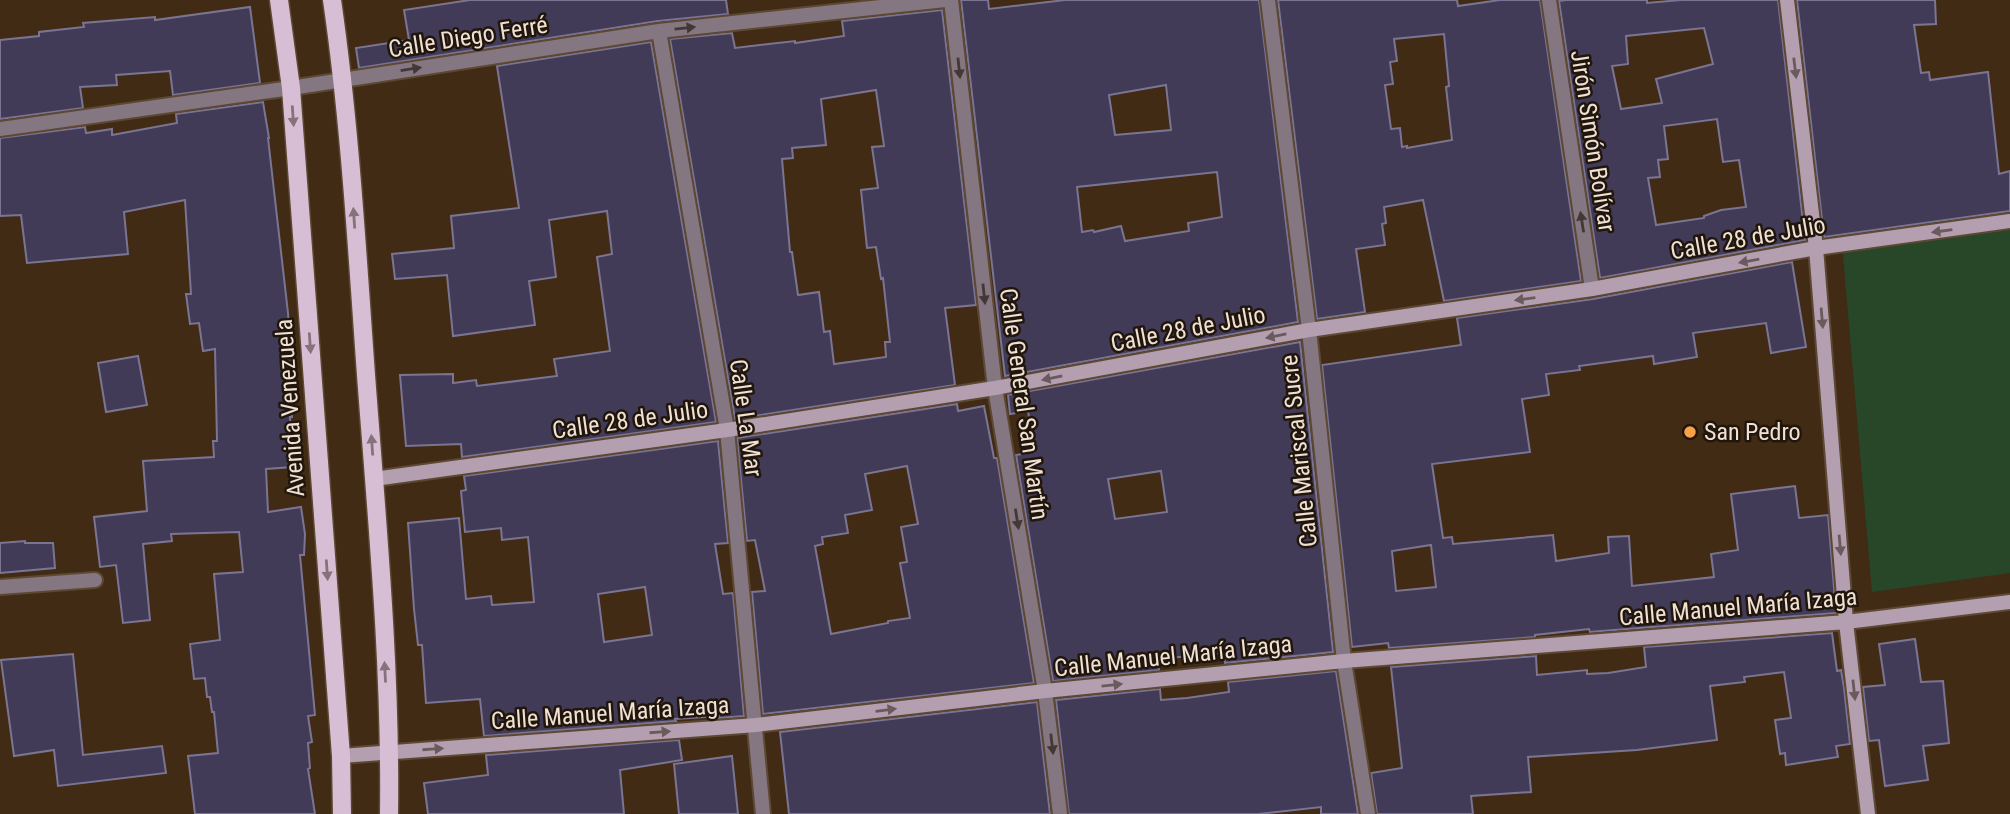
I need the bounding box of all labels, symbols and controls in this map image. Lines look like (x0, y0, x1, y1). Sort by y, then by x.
street label: Calle Diego Ferré (386, 11, 550, 63)
one-way arrow (674, 23, 696, 34)
street label: Jirón Simón Bolívar (1565, 48, 1621, 234)
one-way arrow (953, 57, 964, 79)
one-way arrow (1789, 57, 1800, 79)
one-way arrow (400, 63, 422, 74)
one-way arrow (288, 106, 299, 128)
one-way arrow (348, 207, 359, 229)
one-way arrow (1576, 211, 1587, 233)
street label: Calle 28 de Julio (1668, 211, 1828, 265)
one-way arrow (1931, 225, 1953, 236)
one-way arrow (1738, 255, 1760, 266)
one-way arrow (979, 283, 990, 305)
street label: Calle General San Martín (994, 286, 1054, 522)
one-way arrow (1514, 294, 1536, 305)
street label: Calle 28 de Julio (1108, 300, 1268, 358)
one-way arrow (1817, 307, 1828, 329)
street label: Avenida Venezuela (270, 318, 310, 498)
one-way arrow (1265, 331, 1287, 342)
one-way arrow (305, 332, 316, 354)
street label: Calle Mariscal Sucre (1275, 353, 1323, 549)
street label: Calle La Mar (724, 358, 768, 478)
one-way arrow (1041, 373, 1063, 384)
street label: Calle 28 de Julio (550, 395, 710, 445)
place label: San Pedro (1704, 418, 1801, 446)
marker: San Pedro (1682, 424, 1698, 440)
one-way arrow (366, 434, 377, 456)
one-way arrow (1012, 508, 1023, 530)
one-way arrow (1835, 534, 1846, 556)
one-way arrow (322, 559, 333, 581)
street label: Calle Manuel María Izaga (1618, 583, 1858, 631)
street label: Calle Manuel María Izaga (1053, 630, 1293, 682)
one-way arrow (380, 661, 391, 683)
one-way arrow (1102, 679, 1124, 690)
one-way arrow (1848, 679, 1859, 701)
street label: Calle Manuel María Izaga (490, 691, 730, 735)
one-way arrow (875, 704, 897, 715)
one-way arrow (649, 726, 671, 737)
one-way arrow (1046, 733, 1057, 755)
one-way arrow (422, 743, 444, 754)

